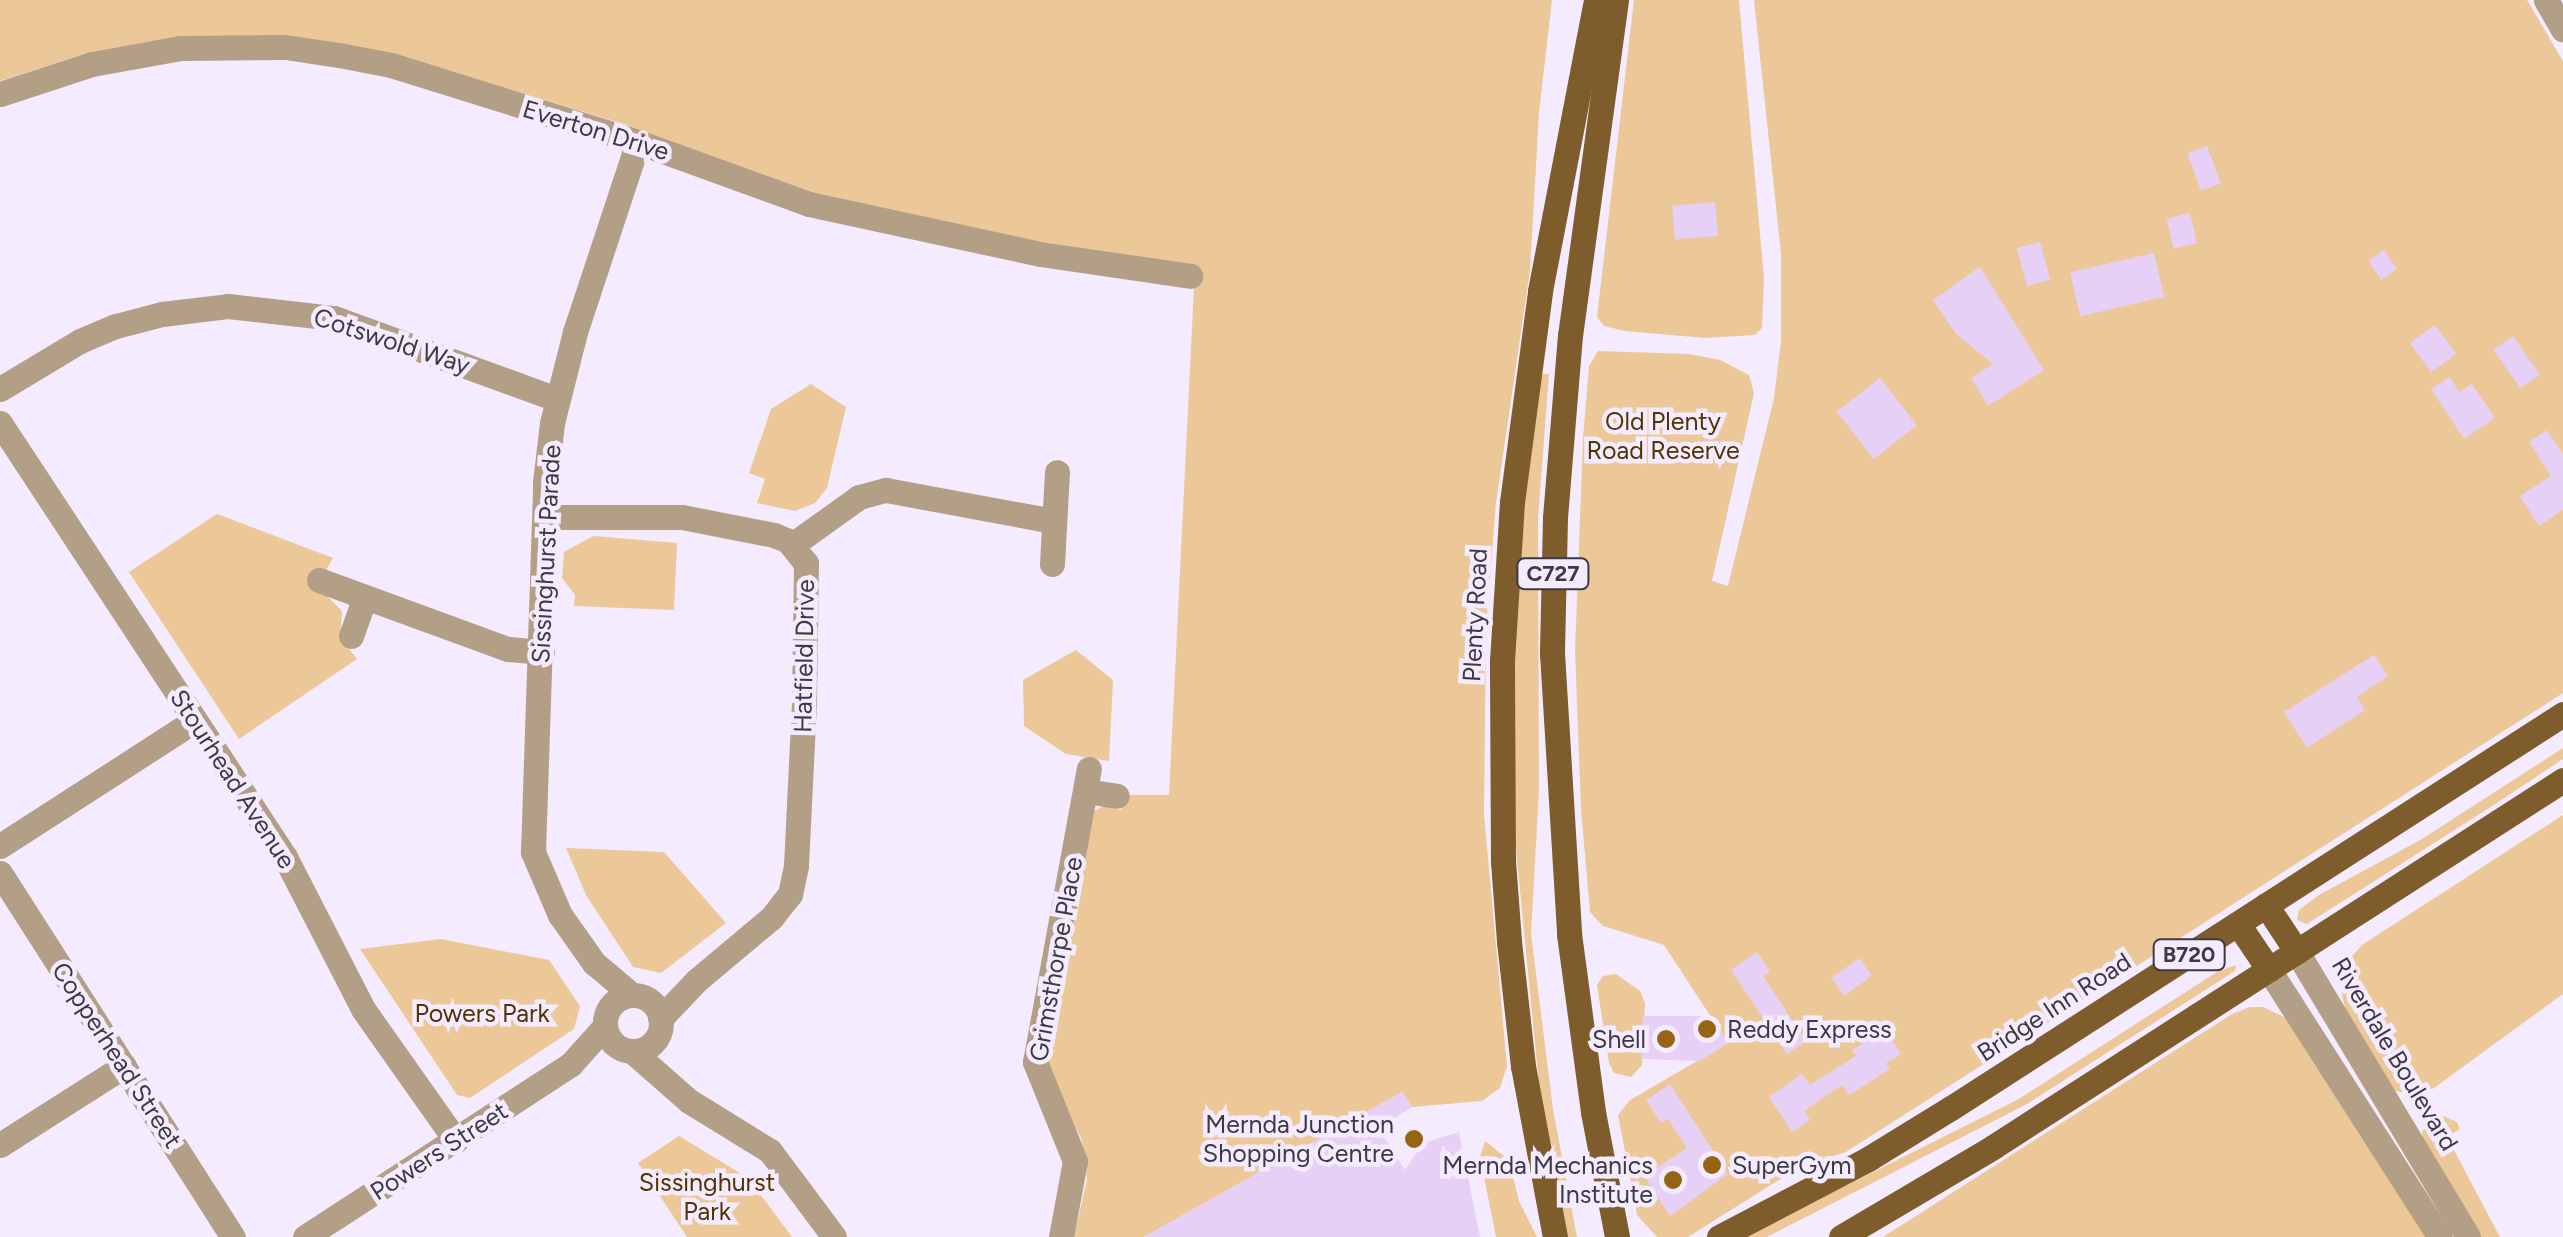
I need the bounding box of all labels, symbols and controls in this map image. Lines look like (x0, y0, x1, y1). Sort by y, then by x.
street label: Everton Drive (519, 94, 673, 166)
street label: Cotswold Way (310, 302, 474, 380)
park label: Old Plenty Road Reserve (1586, 407, 1740, 466)
street label: Sissinghurst Parade (525, 444, 567, 664)
street label: Plenty Road (1457, 547, 1493, 683)
road number: C727 (1516, 557, 1590, 591)
street label: Hatfield Drive (788, 579, 820, 733)
street label: Stourhead Avenue (164, 684, 302, 874)
street label: Grimsthorpe Place (1023, 854, 1089, 1064)
road number: B720 (2152, 938, 2226, 972)
street label: Bridge Inn Road (1972, 946, 2136, 1068)
street label: Riverdale Boulevard (2325, 952, 2465, 1156)
street label: Copperhead Street (46, 957, 188, 1153)
park label: Powers Park (414, 998, 550, 1028)
place label: Reddy Express (1727, 1014, 1892, 1044)
marker: Reddy Express (1696, 1018, 1718, 1040)
place label: Shell (1592, 1024, 1646, 1054)
marker: Shell (1655, 1028, 1677, 1050)
street label: Powers Street (365, 1095, 513, 1207)
place label: Mernda Junction Shopping Centre (1203, 1110, 1394, 1169)
marker: Mernda Junction Shopping Centre (1403, 1128, 1425, 1150)
place label: SuperGym (1732, 1150, 1852, 1180)
place label: Mernda Mechanics Institute (1442, 1151, 1653, 1210)
marker: SuperGym (1701, 1154, 1723, 1176)
park label: Sissinghurst Park (639, 1168, 775, 1227)
marker: Mernda Mechanics Institute (1662, 1169, 1684, 1191)

